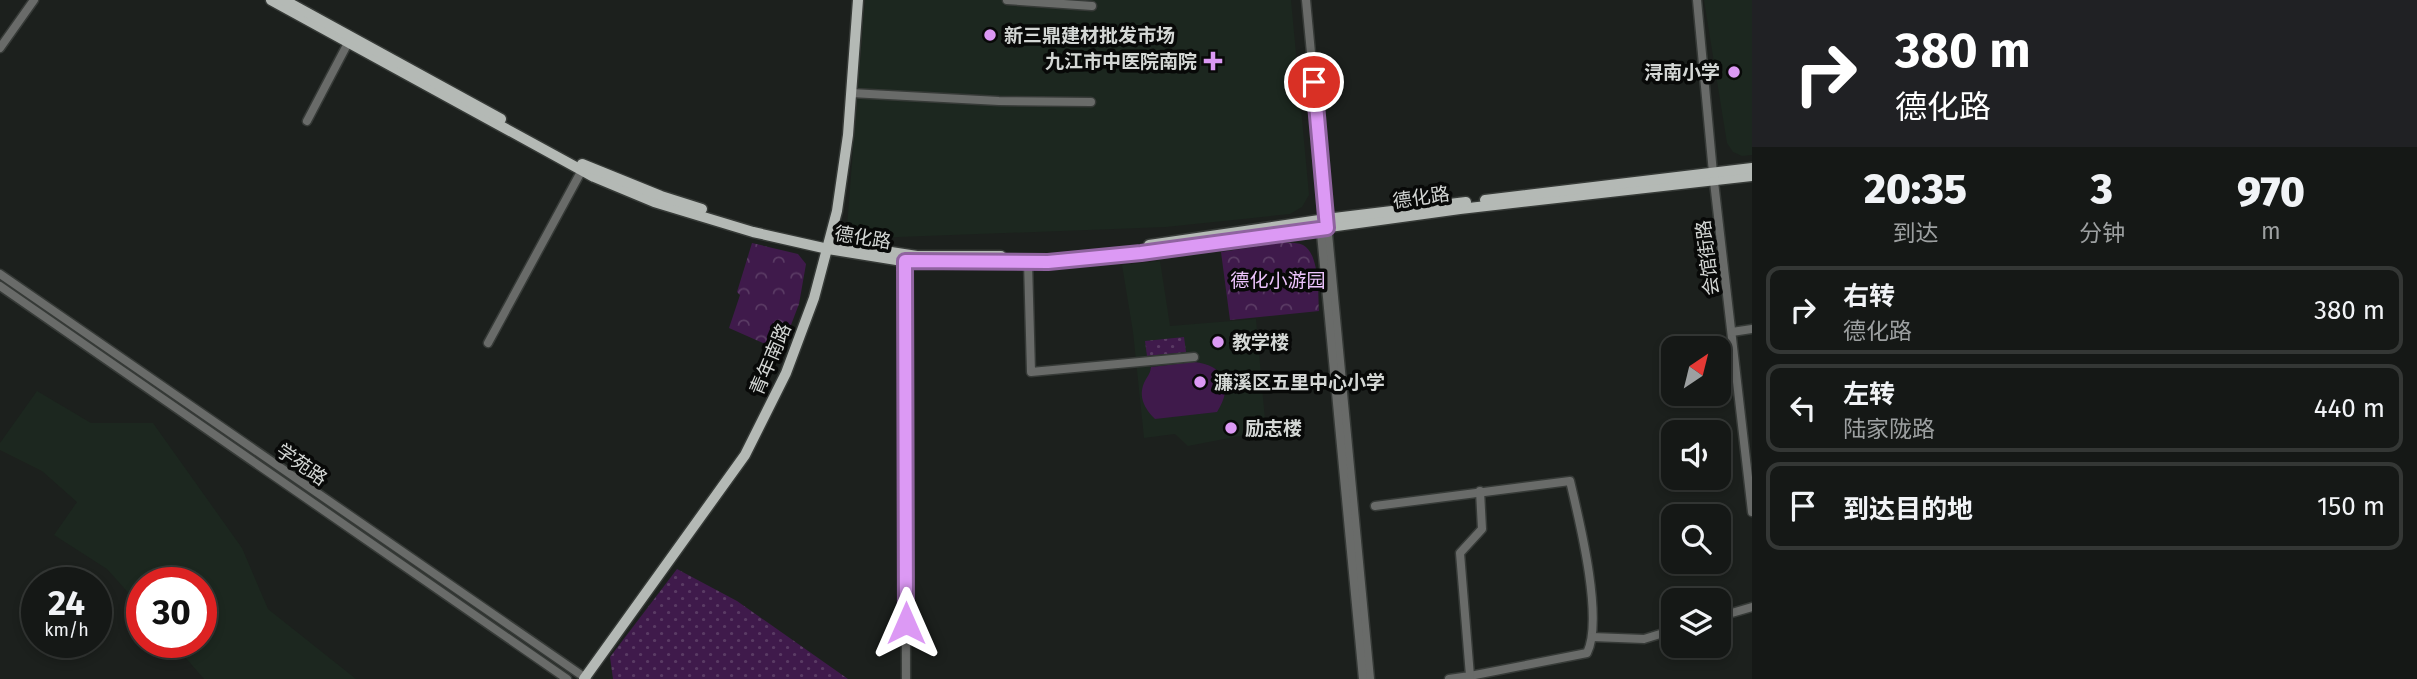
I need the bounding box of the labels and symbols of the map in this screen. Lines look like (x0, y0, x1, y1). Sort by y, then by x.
place label: 新三鼎建材批发市场 (1004, 24, 1175, 47)
marker: 新三鼎建材批发市场 (982, 27, 998, 43)
place label: 九江市中医院南院 (1045, 50, 1197, 73)
marker: 九江市中医院南院 (1203, 51, 1223, 71)
pin (1284, 52, 1344, 112)
place label: 浔南小学 (1644, 61, 1720, 84)
marker: 浔南小学 (1726, 64, 1742, 80)
street label: 德化路 (1391, 182, 1451, 213)
street label: 会馆街路 (1691, 219, 1724, 297)
street label: 德化路 (833, 222, 893, 253)
park label: 德化小游园 (1230, 269, 1326, 292)
street label: 青年南路 (745, 320, 796, 399)
place label: 教学楼 (1232, 331, 1289, 354)
marker: 教学楼 (1210, 334, 1226, 350)
north arrow (1661, 336, 1731, 406)
place label: 濂溪区五里中心小学 (1214, 371, 1385, 394)
marker: 濂溪区五里中心小学 (1192, 374, 1208, 390)
place label: 励志楼 (1245, 417, 1302, 440)
marker: 励志楼 (1223, 420, 1239, 436)
street label: 学苑路 (272, 439, 332, 490)
speed limit sign: 30 (126, 567, 217, 658)
position arrow (869, 586, 943, 660)

